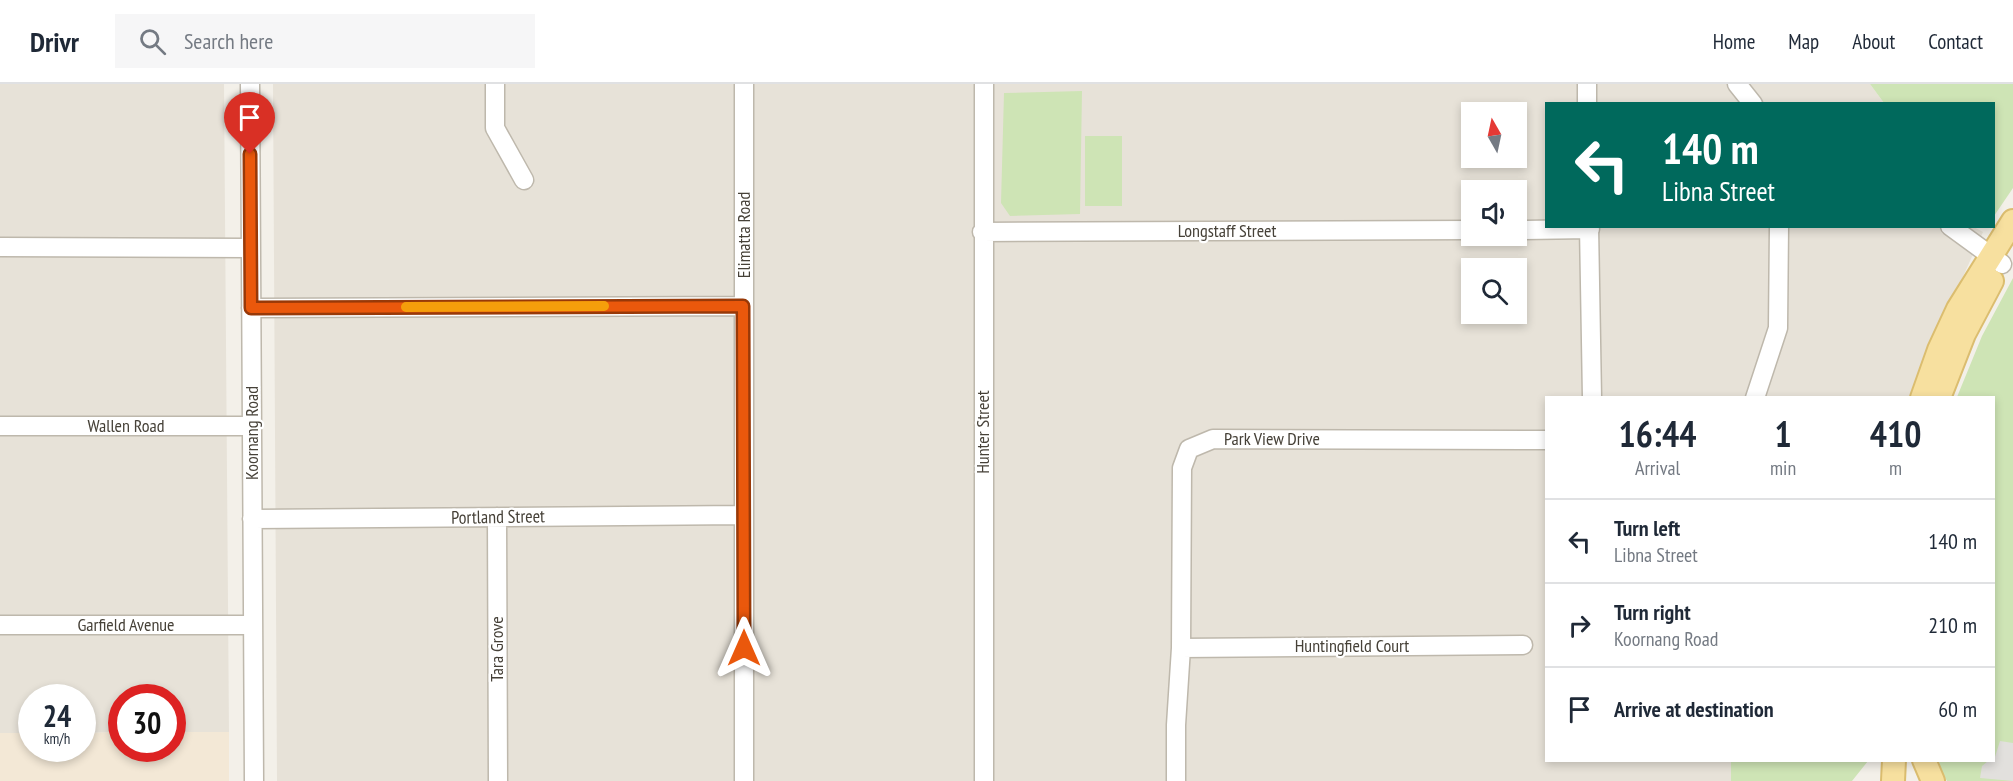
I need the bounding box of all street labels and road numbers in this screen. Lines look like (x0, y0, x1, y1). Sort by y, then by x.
street label: Elimatta Road (732, 192, 755, 278)
street label: Longstaff Street (1178, 219, 1276, 242)
street label: Koornang Road (240, 386, 263, 480)
street label: Hunter Street (971, 390, 994, 474)
street label: Wallen Road (88, 414, 164, 437)
street label: Park View Drive (1224, 427, 1320, 450)
street label: Portland Street (451, 504, 545, 529)
street label: Garfield Avenue (77, 613, 175, 636)
street label: Tara Grove (485, 616, 508, 682)
street label: Huntingfield Court (1295, 634, 1409, 657)

